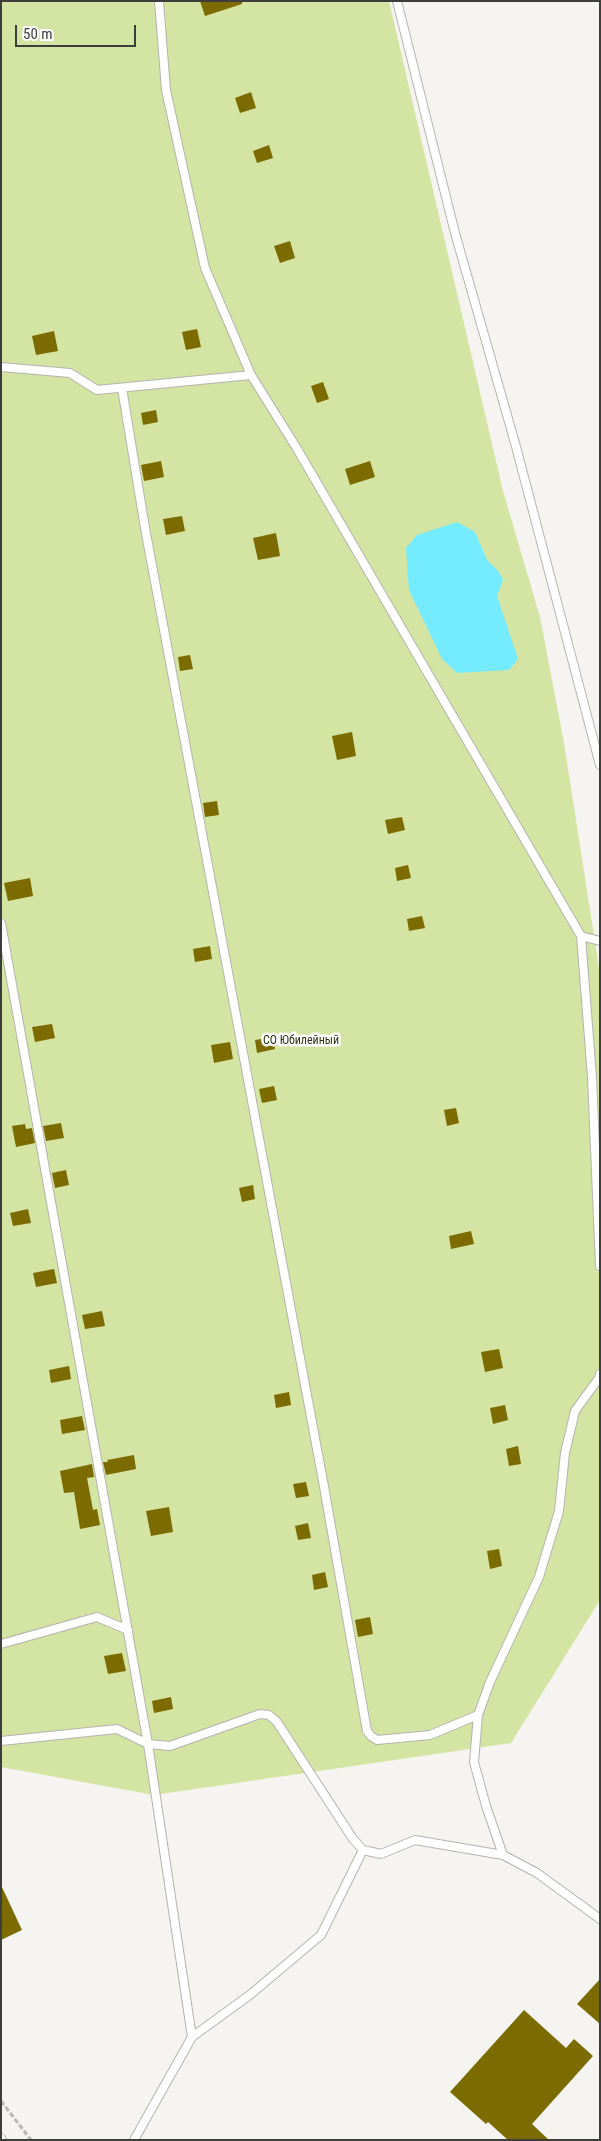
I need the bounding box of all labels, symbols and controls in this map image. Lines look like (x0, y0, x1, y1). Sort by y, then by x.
scale bar (18, 15, 139, 47)
text: 50 m (23, 25, 53, 43)
park label: СО Юбилейный (263, 1034, 339, 1048)

